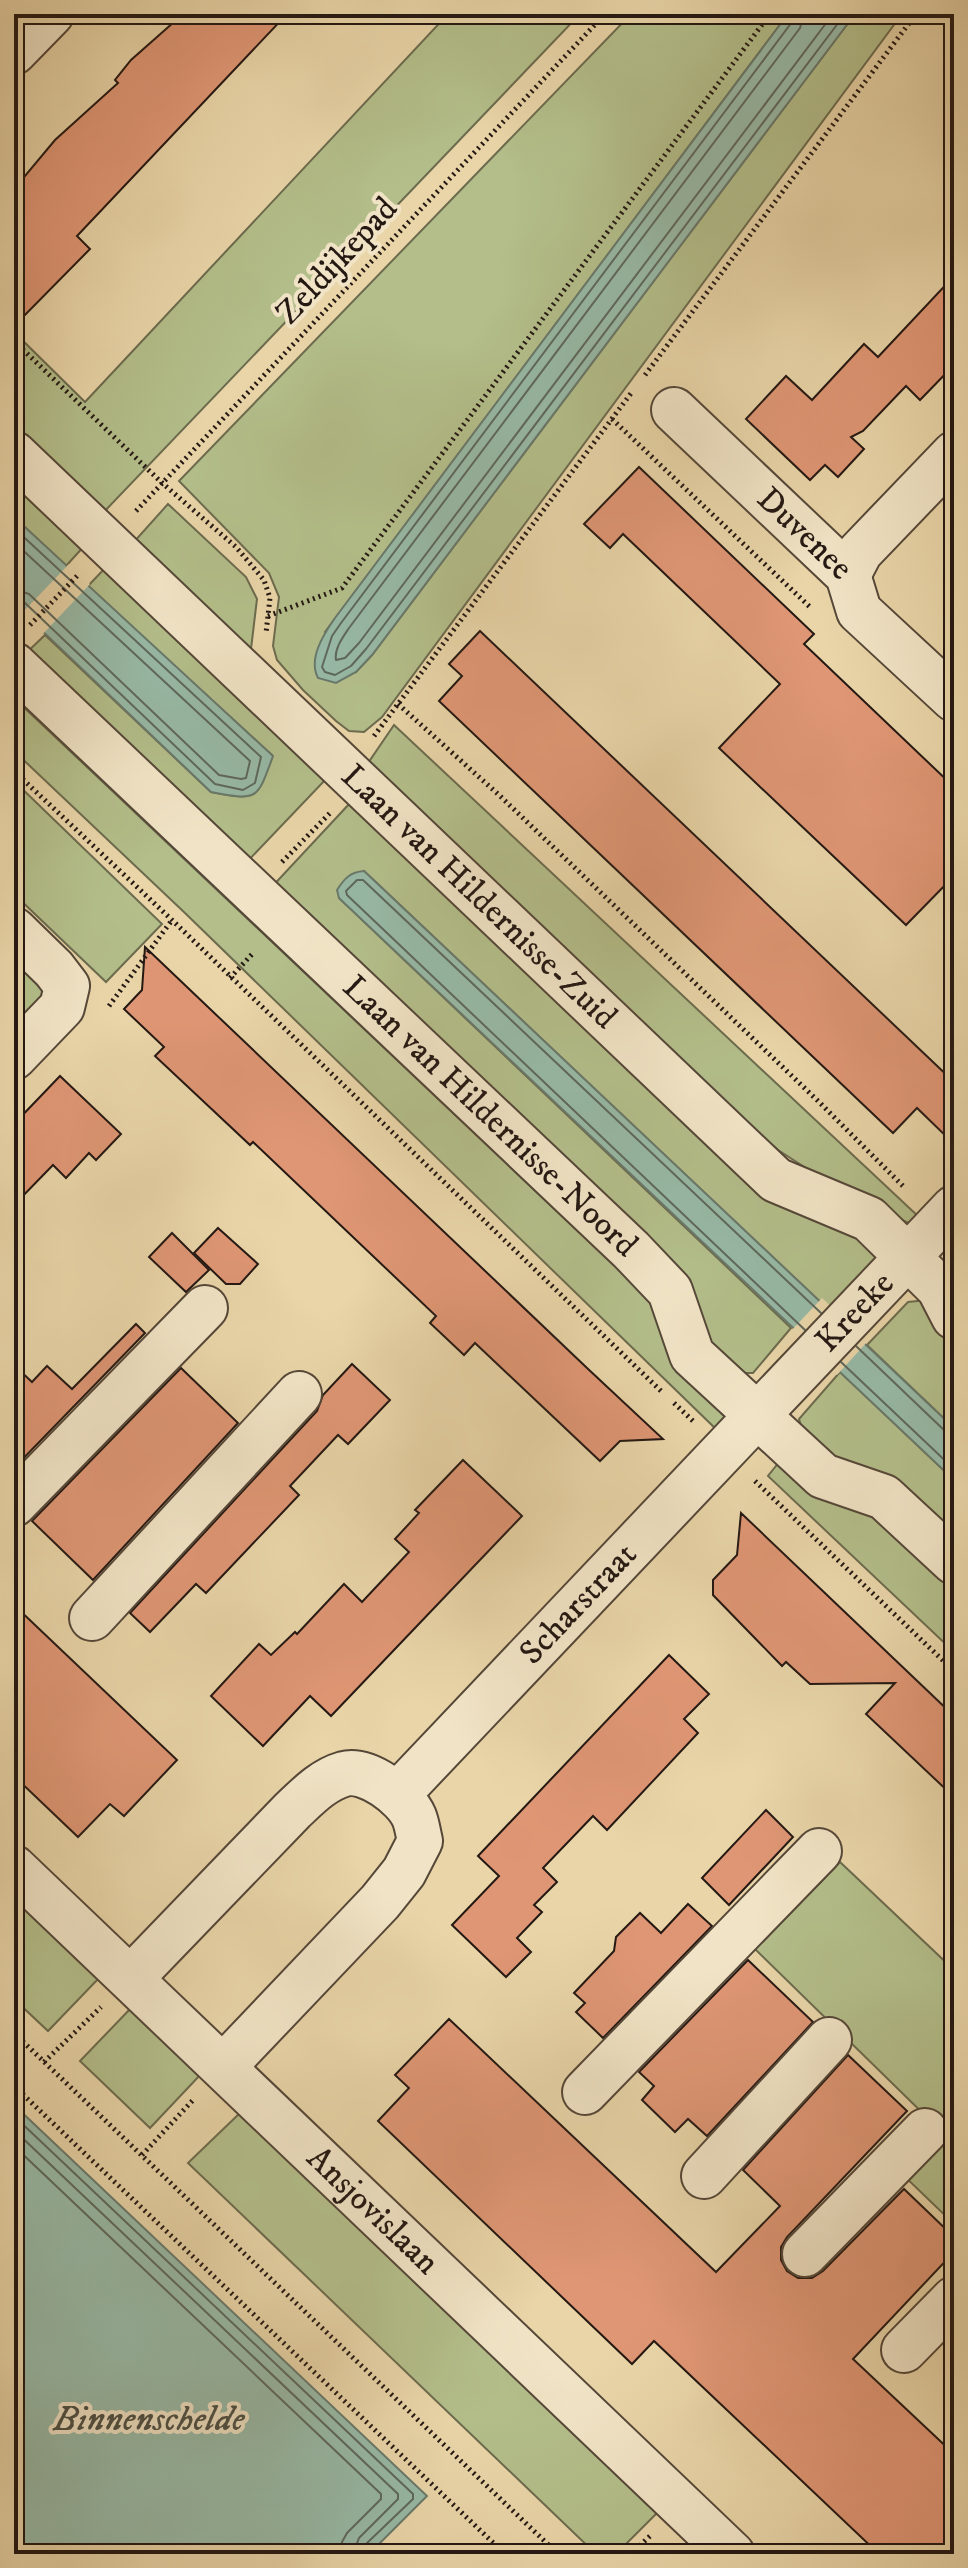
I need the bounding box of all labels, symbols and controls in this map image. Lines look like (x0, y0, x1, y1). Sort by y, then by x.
street label: Zeldijkepad (267, 188, 407, 334)
street label: Duvenee (748, 479, 861, 589)
street label: Laan van Hildernisse-Zuid (332, 756, 626, 1038)
street label: Laan van Hildernisse-Noord (334, 967, 646, 1266)
street label: Kreeke (807, 1263, 903, 1361)
street label: Scharstraat (511, 1534, 646, 1674)
street label: Ansjovislaan (298, 2138, 448, 2284)
water label: Binnenschelde (52, 2397, 245, 2442)

